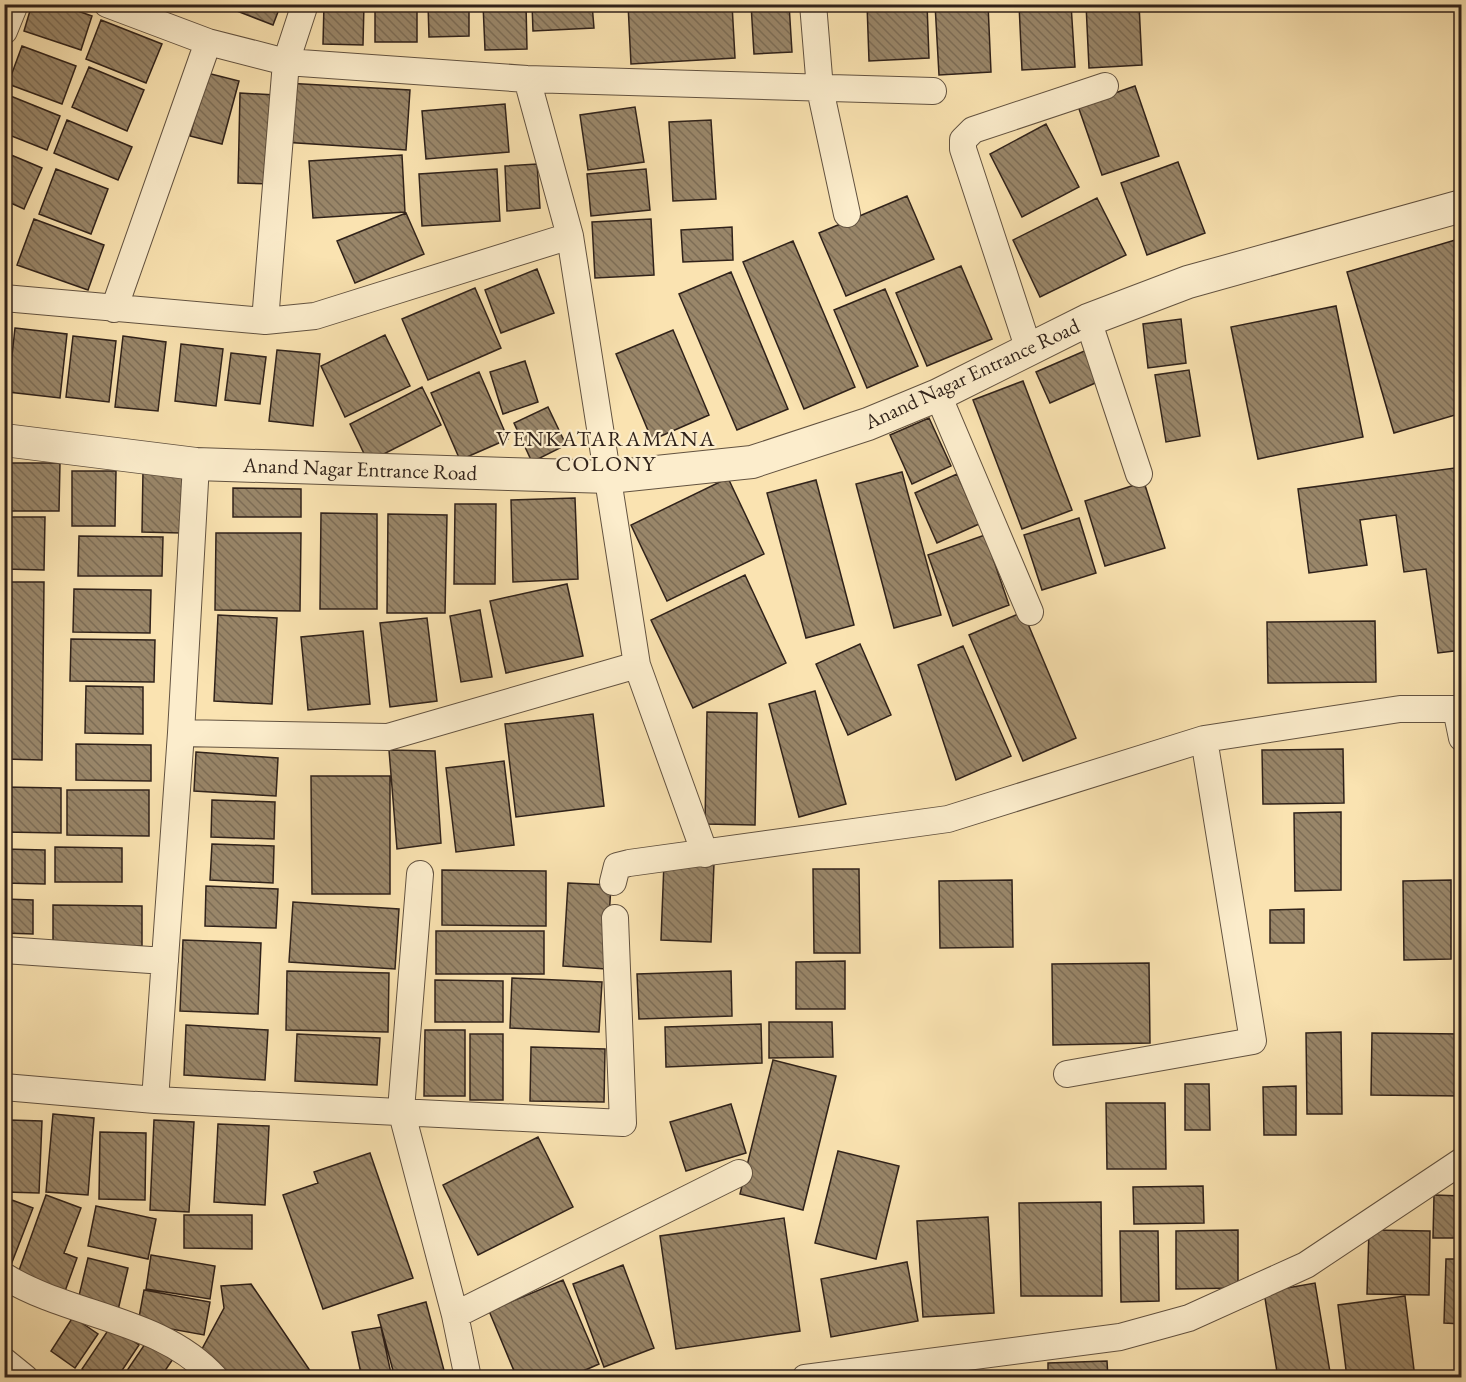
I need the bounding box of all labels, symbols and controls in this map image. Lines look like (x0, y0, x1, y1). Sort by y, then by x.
street label: Anand Nagar Entrance Road (859, 312, 1084, 436)
district label: VENKATARAMANA COLONY (496, 424, 716, 478)
street label: Anand Nagar Entrance Road (242, 451, 478, 486)

